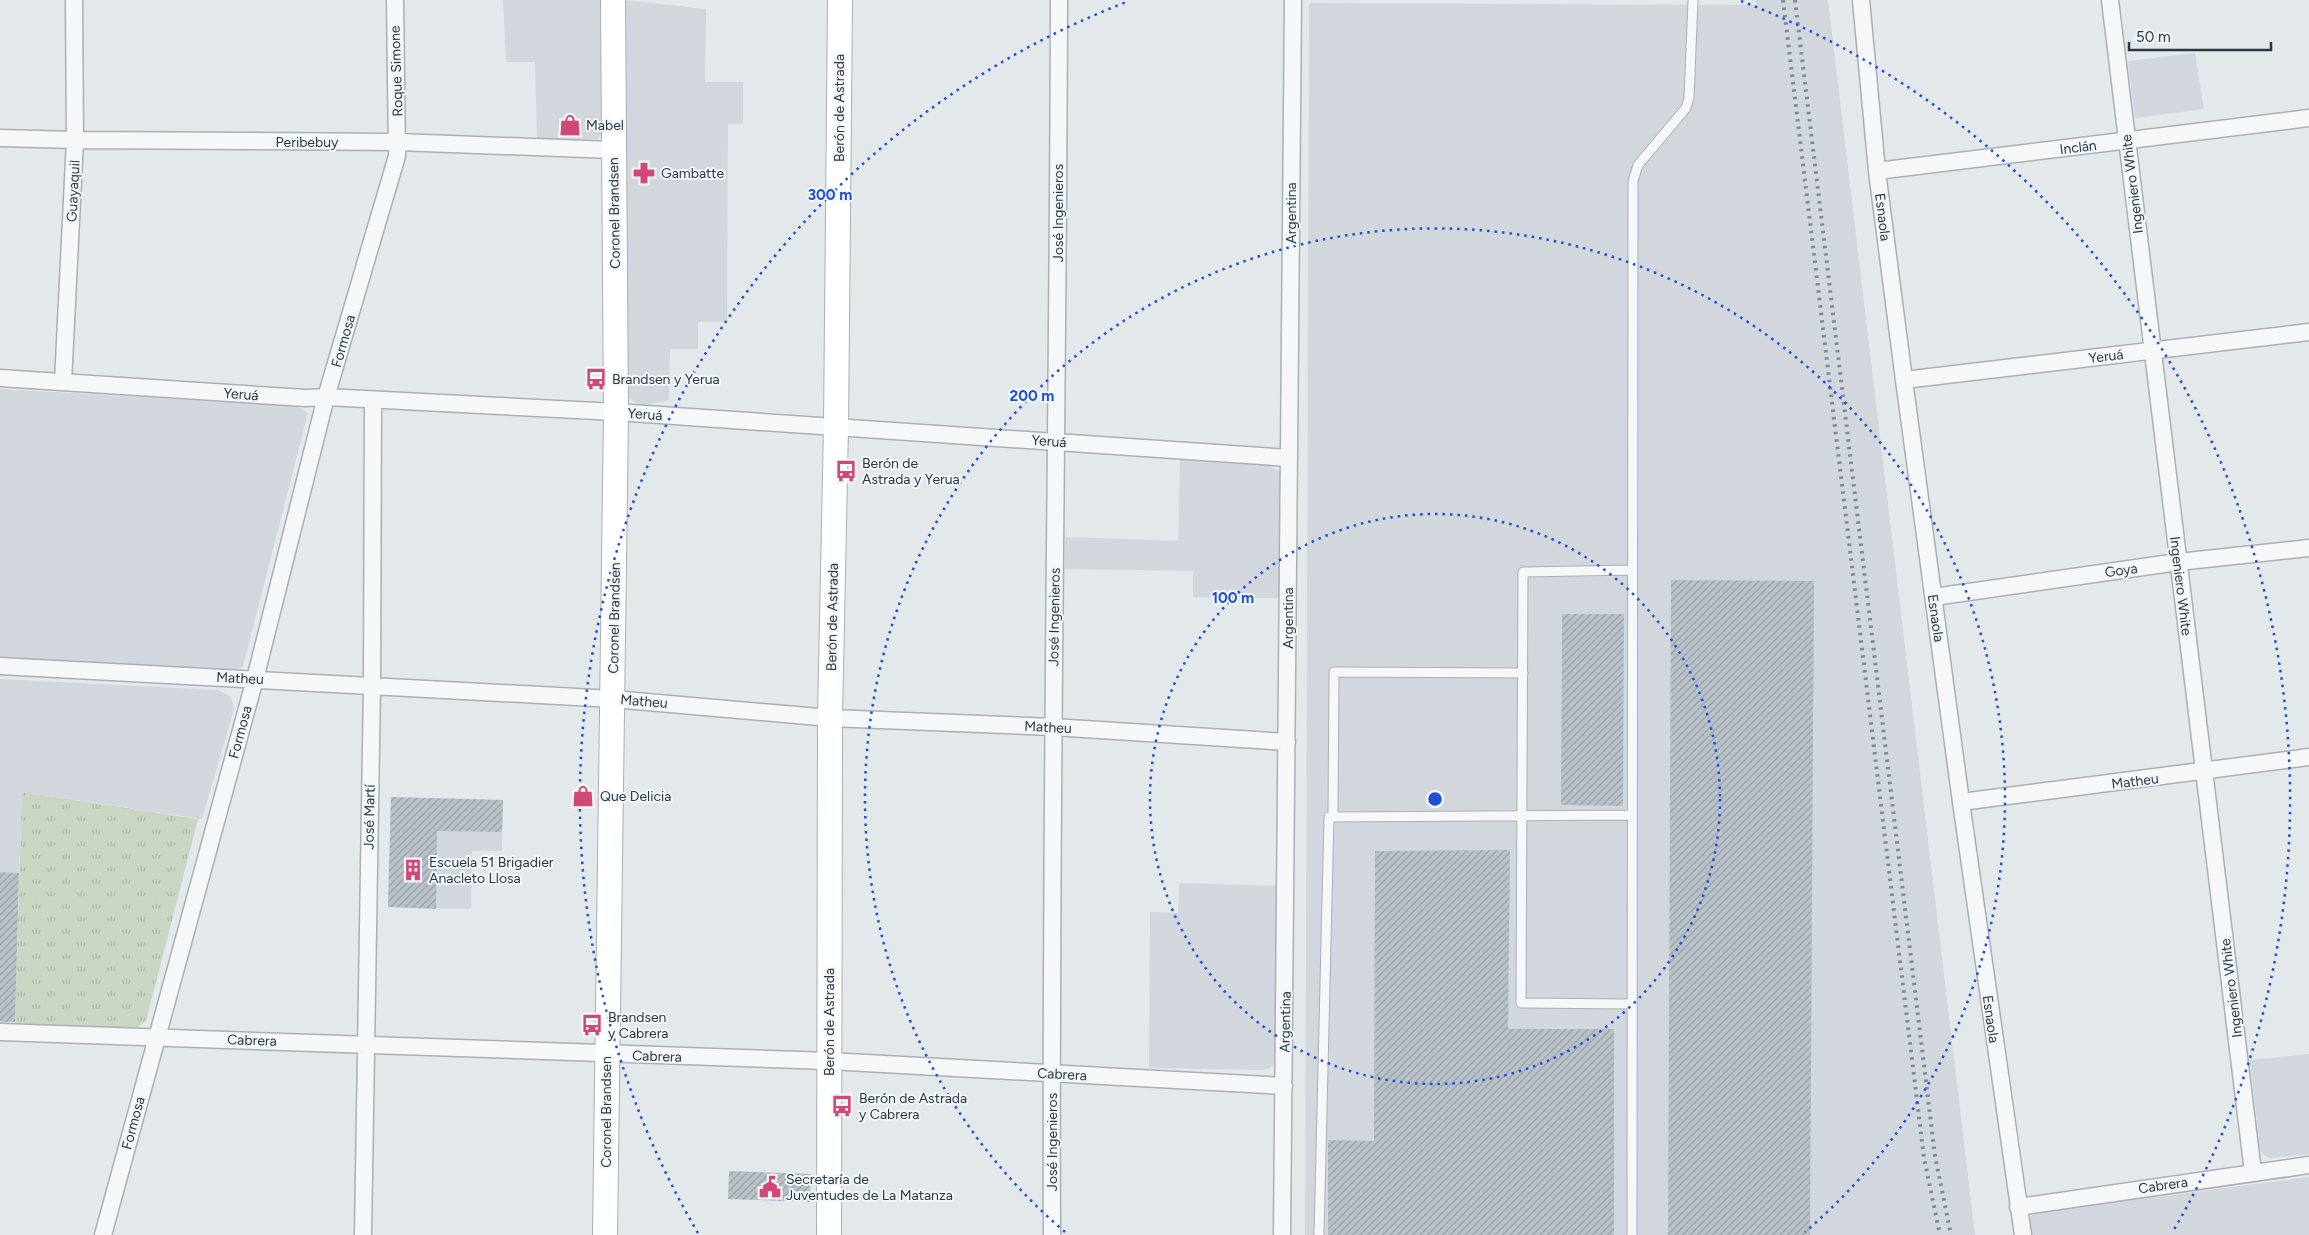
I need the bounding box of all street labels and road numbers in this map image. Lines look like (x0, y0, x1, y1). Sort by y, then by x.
street label: Roque Simone (386, 25, 407, 117)
street label: Berón de Astrada (831, 54, 848, 162)
street label: Ingeniero White (2118, 133, 2147, 235)
street label: Peribebuy (276, 134, 339, 151)
street label: Inclán (2059, 137, 2098, 158)
street label: Coronel Brandsen (605, 157, 624, 269)
street label: Guayaquil (63, 160, 84, 222)
street label: José Ingenieros (1050, 164, 1067, 262)
street label: Argentina (1283, 182, 1300, 244)
street label: Esnaola (1871, 192, 1894, 242)
street label: Formosa (328, 313, 359, 369)
street label: Yeruá (2088, 346, 2124, 367)
street label: Yeruá (223, 385, 259, 404)
street label: Yeruá (627, 405, 663, 424)
street label: Yeruá (1031, 432, 1067, 451)
street label: Ingeniero White (2166, 535, 2195, 637)
street label: Goya (2104, 560, 2139, 581)
street label: Coronel Brandsen (605, 562, 624, 674)
street label: Berón de Astrada (823, 563, 842, 671)
street label: José Ingenieros (1045, 568, 1064, 666)
street label: Argentina (1280, 587, 1297, 649)
street label: Esnaola (1924, 593, 1947, 643)
street label: Matheu (216, 669, 264, 688)
street label: Matheu (620, 691, 668, 712)
street label: Formosa (225, 704, 256, 760)
street label: Matheu (1024, 718, 1072, 737)
street label: Matheu (2110, 770, 2160, 793)
street label: José Martí (360, 784, 379, 850)
street label: Ingeniero White (2217, 937, 2246, 1039)
street label: Berón de Astrada (821, 968, 838, 1076)
street label: Argentina (1276, 991, 1295, 1053)
street label: Esnaola (1979, 994, 2002, 1044)
street label: Cabrera (227, 1031, 277, 1050)
street label: Cabrera (632, 1047, 682, 1066)
street label: Coronel Brandsen (598, 1056, 615, 1168)
street label: Cabrera (1037, 1065, 1087, 1084)
street label: José Ingenieros (1044, 1093, 1061, 1191)
street label: Formosa (118, 1095, 149, 1151)
street label: Cabrera (2137, 1174, 2189, 1197)

